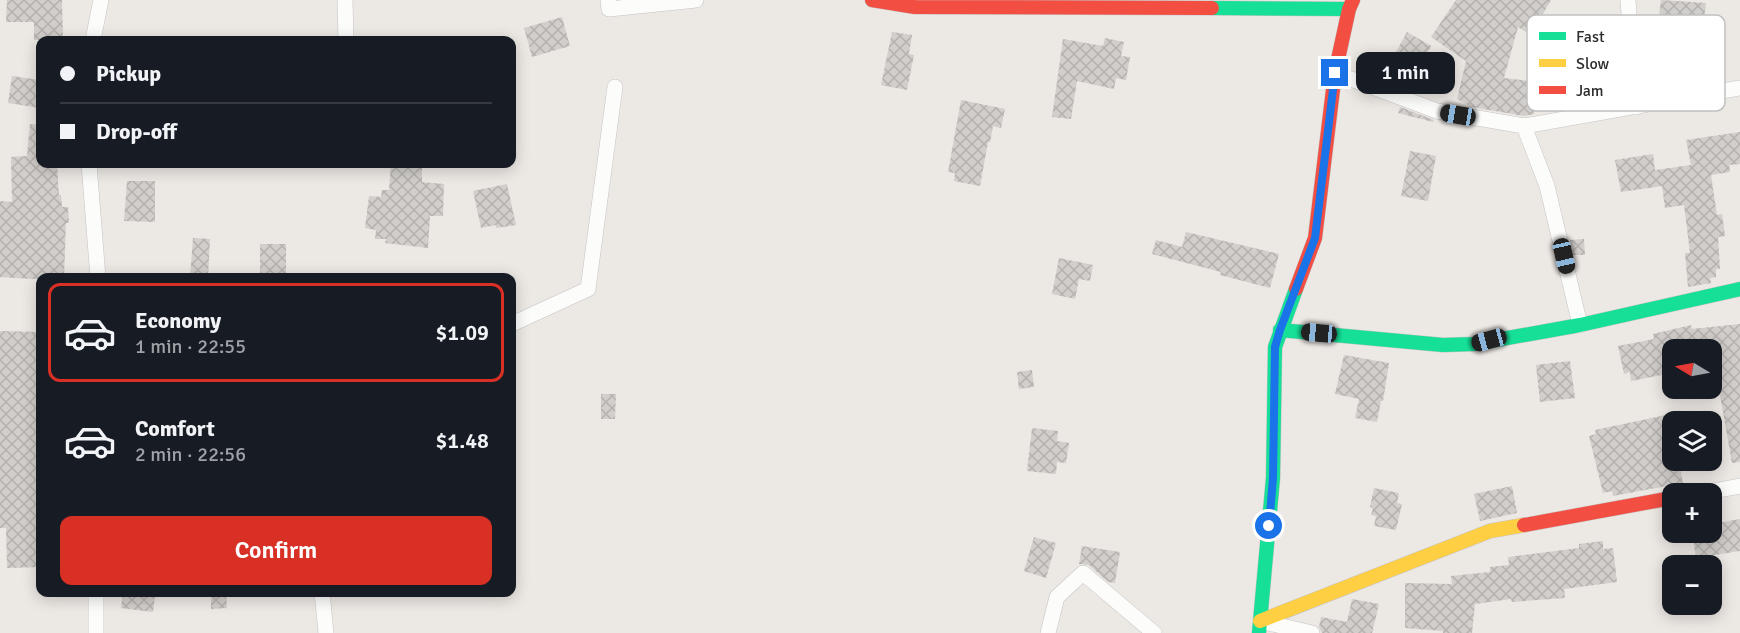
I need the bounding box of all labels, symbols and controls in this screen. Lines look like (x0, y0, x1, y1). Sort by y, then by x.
legend (1527, 15, 1725, 111)
text: Fast (1576, 27, 1605, 47)
callout: 1 min (1356, 52, 1455, 94)
text: Slow (1576, 54, 1610, 74)
route end (1321, 59, 1348, 86)
text: Pickup (96, 60, 161, 87)
text: 1 min (1382, 60, 1429, 85)
text: Jam (1576, 81, 1604, 101)
car (1439, 103, 1477, 127)
text: Drop-off (96, 118, 177, 145)
car (1551, 236, 1577, 276)
icon: car (63, 306, 117, 360)
text: Economy (135, 307, 221, 334)
text: $1.09 (435, 319, 489, 346)
car (1300, 322, 1338, 344)
car (1469, 327, 1509, 353)
text: 1 min · 22:55 (135, 334, 246, 359)
north arrow (1662, 339, 1722, 399)
map controls (1662, 339, 1722, 615)
button: layers (1662, 411, 1722, 471)
icon: car (63, 414, 117, 468)
text: Comfort (135, 415, 215, 442)
text: $1.48 (435, 427, 489, 454)
text: 2 min · 22:56 (135, 442, 246, 467)
button: + (1662, 483, 1722, 543)
route start (1255, 512, 1282, 539)
button: Confirm (60, 516, 492, 585)
button: − (1662, 555, 1722, 615)

